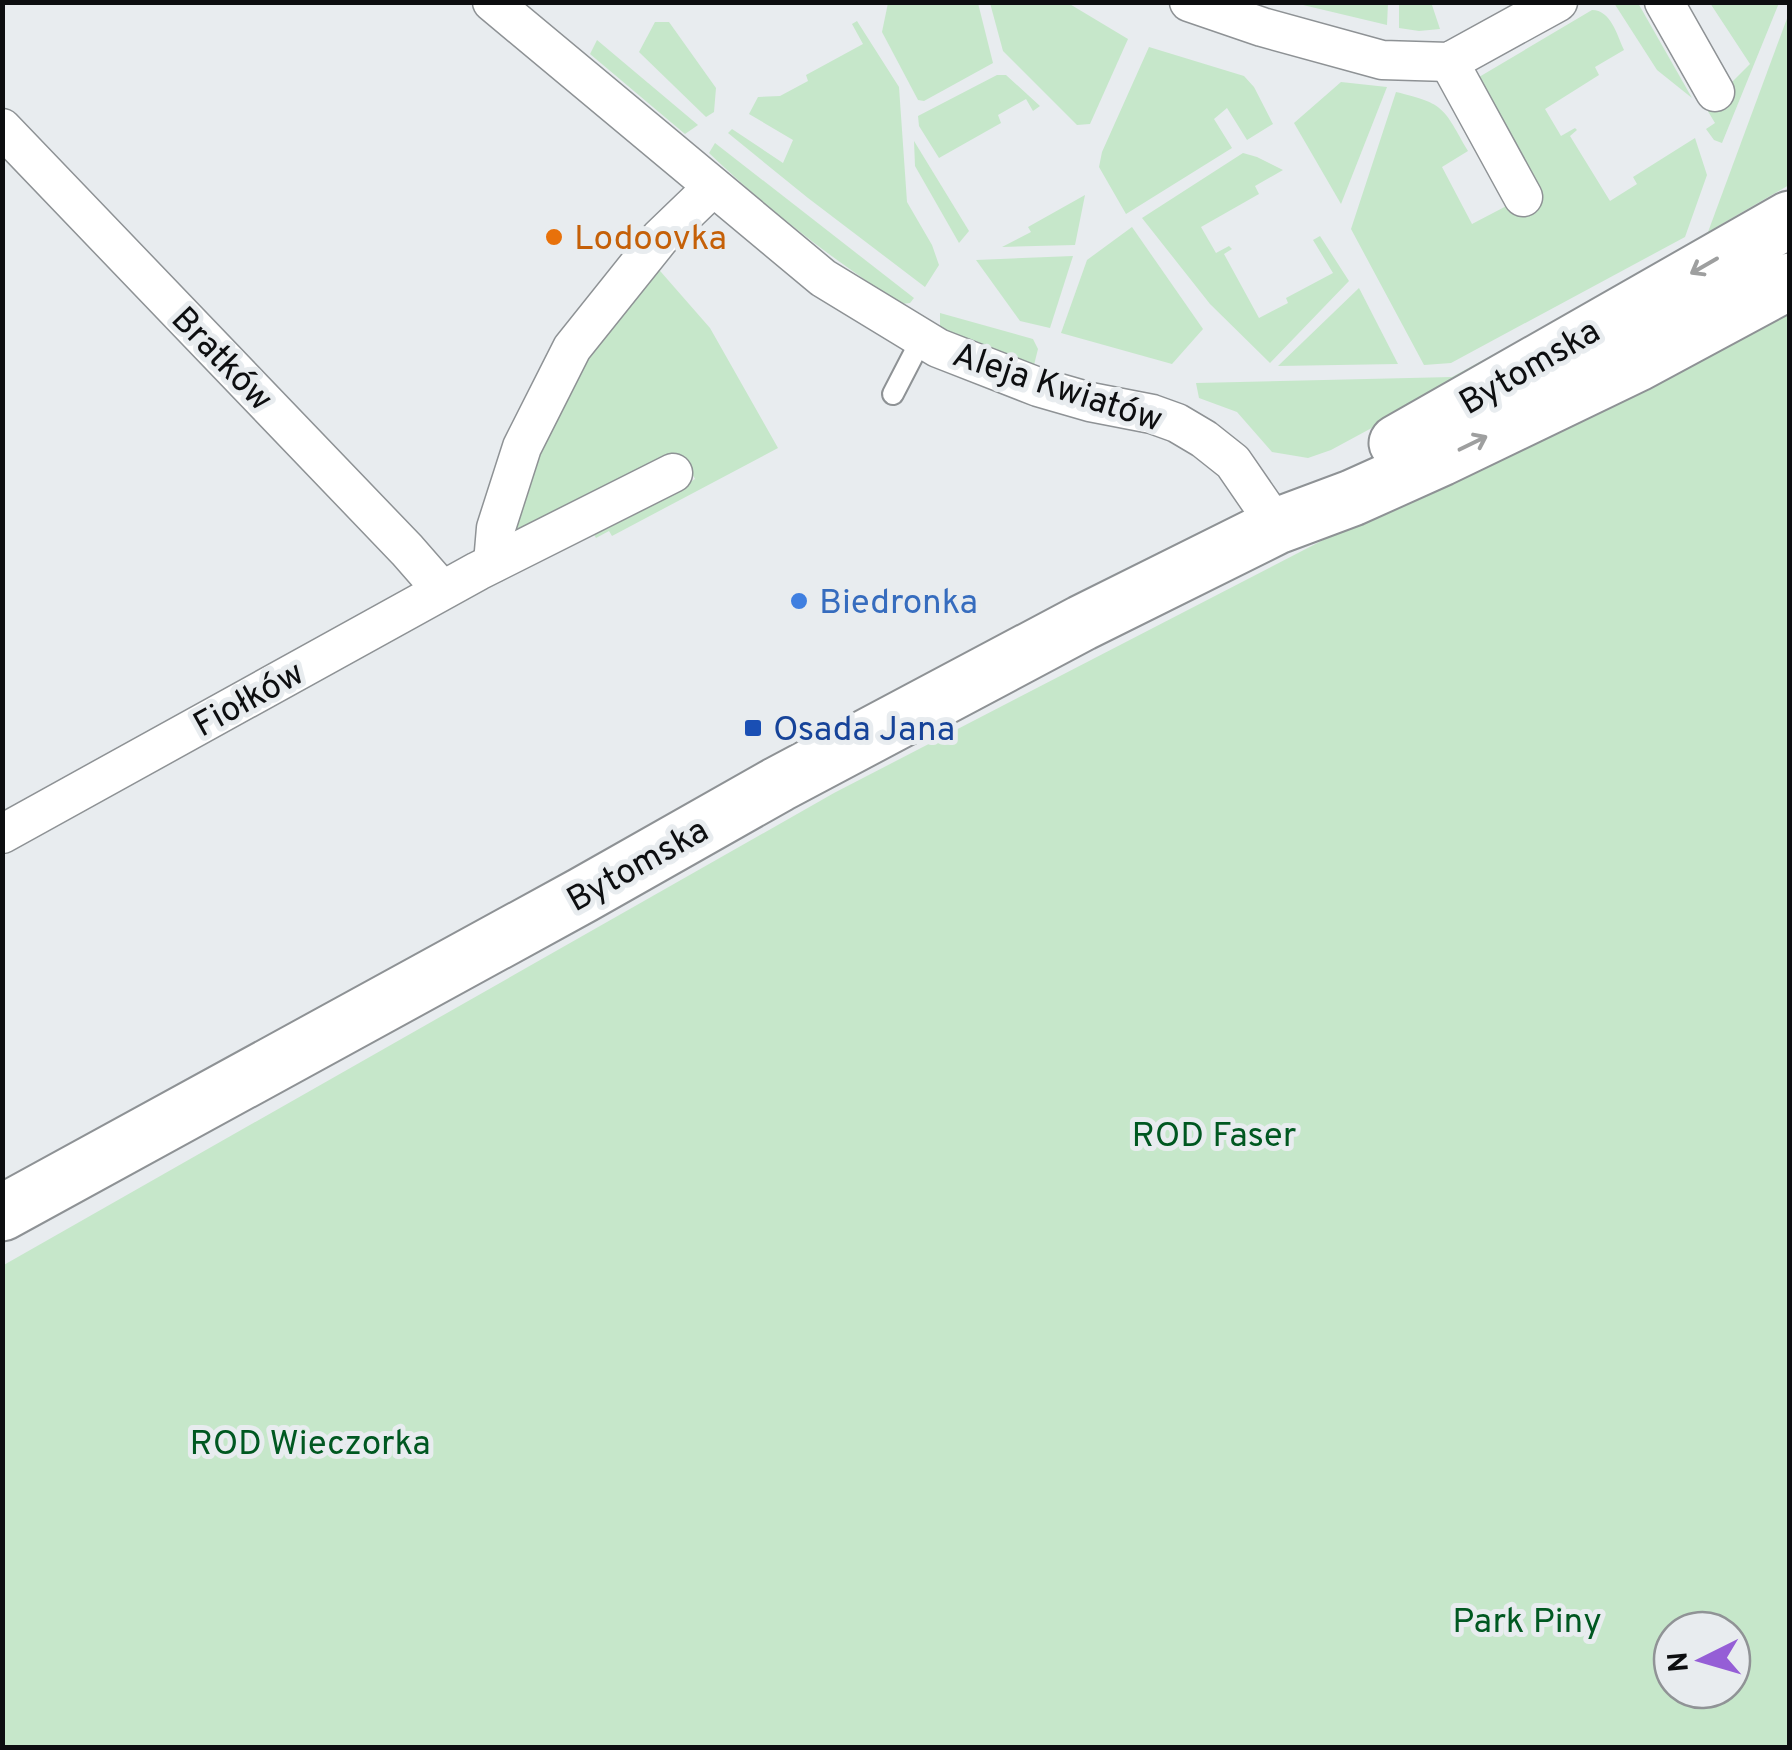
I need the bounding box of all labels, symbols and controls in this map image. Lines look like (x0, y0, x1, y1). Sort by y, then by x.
place label: Lodoovka (574, 218, 727, 262)
marker: Lodoovka (543, 226, 565, 248)
one-way arrow (1690, 256, 1719, 276)
street label: Bratków (160, 299, 281, 422)
street label: Bytomska (1452, 311, 1609, 426)
street label: Aleja Kwiatów (946, 334, 1168, 444)
one-way arrow (1457, 432, 1487, 451)
place label: Biedronka (819, 582, 978, 626)
marker: Biedronka (788, 590, 810, 612)
street label: Fiołków (187, 652, 312, 749)
place label: Osada Jana (773, 709, 955, 753)
marker: Osada Jana (742, 717, 764, 739)
street label: Bytomska (560, 810, 717, 924)
park label: ROD Faser (1132, 1115, 1296, 1159)
park label: ROD Wieczorka (189, 1423, 431, 1467)
park label: Park Piny (1452, 1601, 1602, 1645)
north arrow (1652, 1610, 1752, 1710)
text: N (1661, 1650, 1699, 1674)

